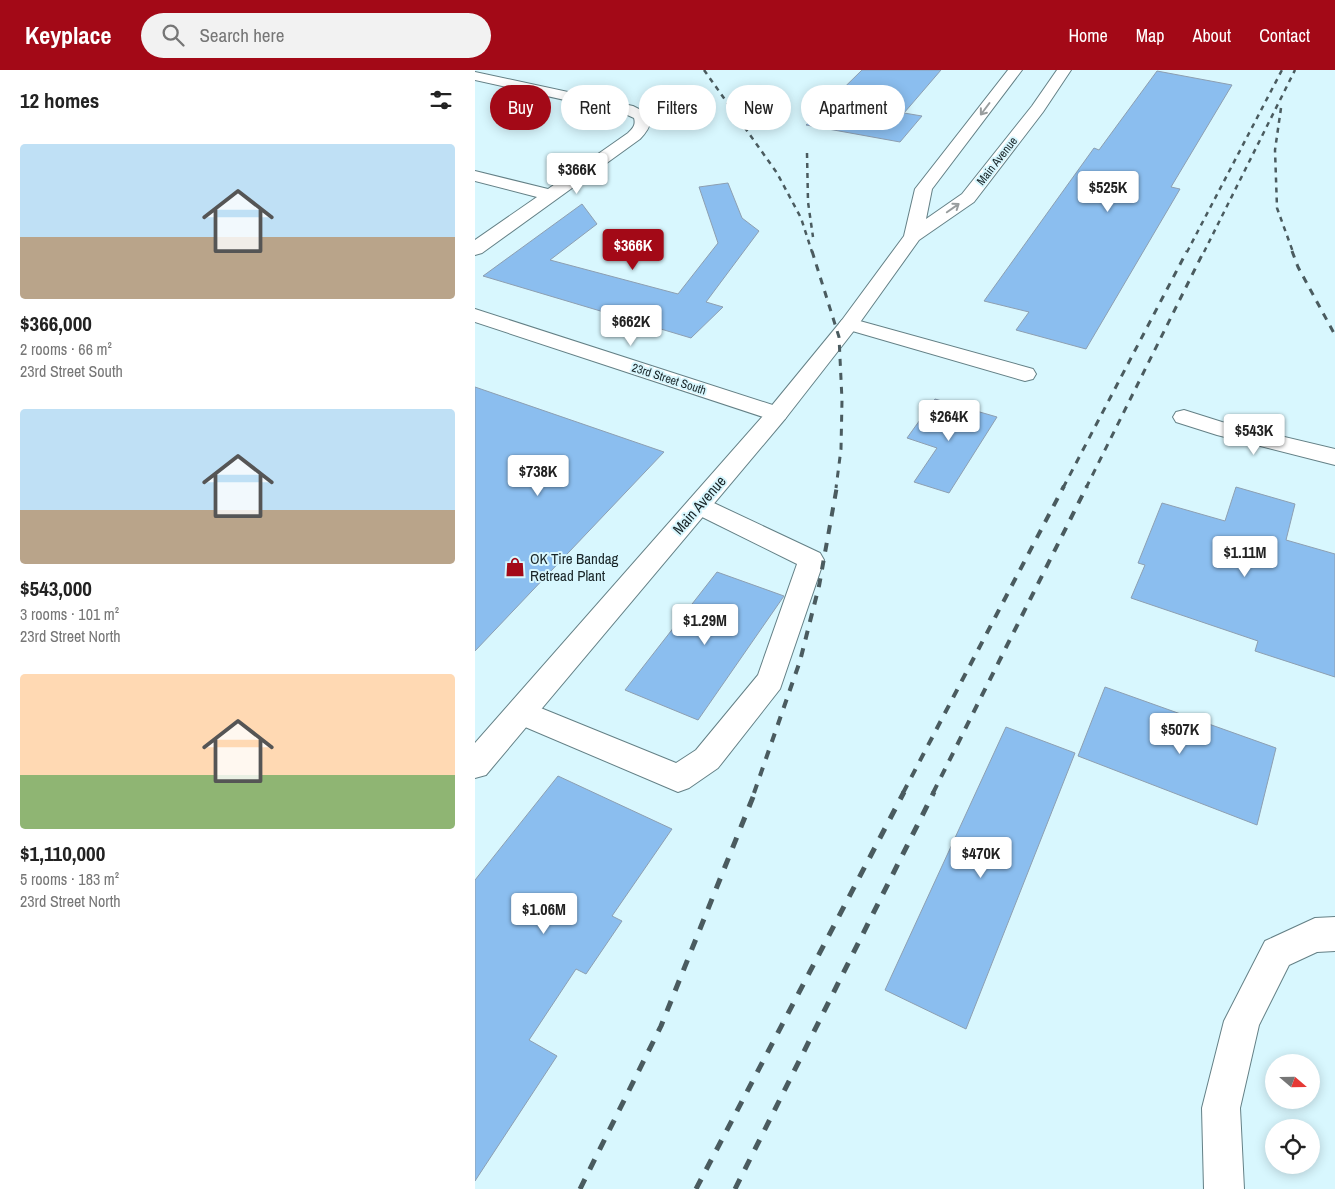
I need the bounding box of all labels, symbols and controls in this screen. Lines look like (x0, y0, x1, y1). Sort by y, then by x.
search box (141, 13, 491, 58)
text: Keyplace (25, 19, 111, 51)
icon: search (159, 21, 187, 49)
text: Search here (199, 22, 284, 48)
text: Home (1068, 23, 1108, 48)
text: Map (1136, 23, 1165, 48)
text: About (1193, 23, 1231, 48)
text: Contact (1259, 23, 1310, 48)
chip: Buy (490, 85, 551, 130)
chip: Rent (561, 85, 629, 130)
chip: Filters (639, 85, 716, 130)
chip: New (726, 85, 791, 130)
chip: Apartment (801, 85, 905, 130)
text: 12 homes (20, 86, 99, 115)
icon: filters (427, 86, 455, 114)
one-way arrow (980, 102, 990, 116)
street label: Main Avenue (973, 134, 1021, 188)
pin: $366K (542, 152, 612, 195)
text: $366K (558, 158, 596, 180)
pin: $525K (1073, 170, 1143, 213)
icon: home (193, 176, 283, 266)
text: $525K (1089, 176, 1127, 198)
one-way arrow (946, 203, 960, 213)
pin: $366K (598, 228, 668, 271)
text: $366K (614, 234, 652, 256)
pin: $662K (596, 304, 666, 347)
text: $366,000 (20, 309, 92, 338)
text: $662K (612, 310, 650, 332)
text: 2 rooms · 66 m² (20, 338, 112, 360)
street label: 23rd Street South (630, 359, 708, 399)
text: 23rd Street South (20, 360, 123, 382)
pin: $264K (914, 400, 984, 442)
text: $264K (930, 405, 968, 427)
pin: $543K (1219, 414, 1289, 456)
text: $543K (1235, 419, 1273, 441)
icon: home (193, 441, 283, 531)
pin: $738K (503, 454, 573, 497)
text: $738K (519, 460, 557, 482)
street label: Main Avenue (668, 471, 731, 539)
pin: $1.11M (1204, 536, 1286, 578)
text: $1.11M (1223, 541, 1267, 563)
place label: OK Tire Bandag Retread Plant (530, 548, 619, 586)
shop icon: OK Tire Bandag Retread Plant (504, 556, 526, 578)
text: $543,000 (20, 574, 92, 603)
text: 3 rooms · 101 m² (20, 603, 119, 625)
pin: $1.29M (664, 604, 746, 646)
text: $1.29M (683, 609, 727, 631)
text: 23rd Street North (20, 625, 121, 647)
icon: home (193, 706, 283, 796)
pin: $507K (1145, 712, 1215, 755)
text: $507K (1161, 718, 1199, 740)
pin: $470K (946, 836, 1016, 879)
text: $1,110,000 (20, 839, 105, 868)
text: $470K (962, 842, 1000, 864)
text: 5 rooms · 183 m² (20, 868, 119, 890)
text: 23rd Street North (20, 890, 121, 912)
pin: $1.06M (503, 892, 585, 935)
text: $1.06M (522, 898, 566, 920)
north arrow (1265, 1054, 1320, 1109)
map controls (1265, 1054, 1320, 1174)
button: locate (1265, 1119, 1320, 1174)

